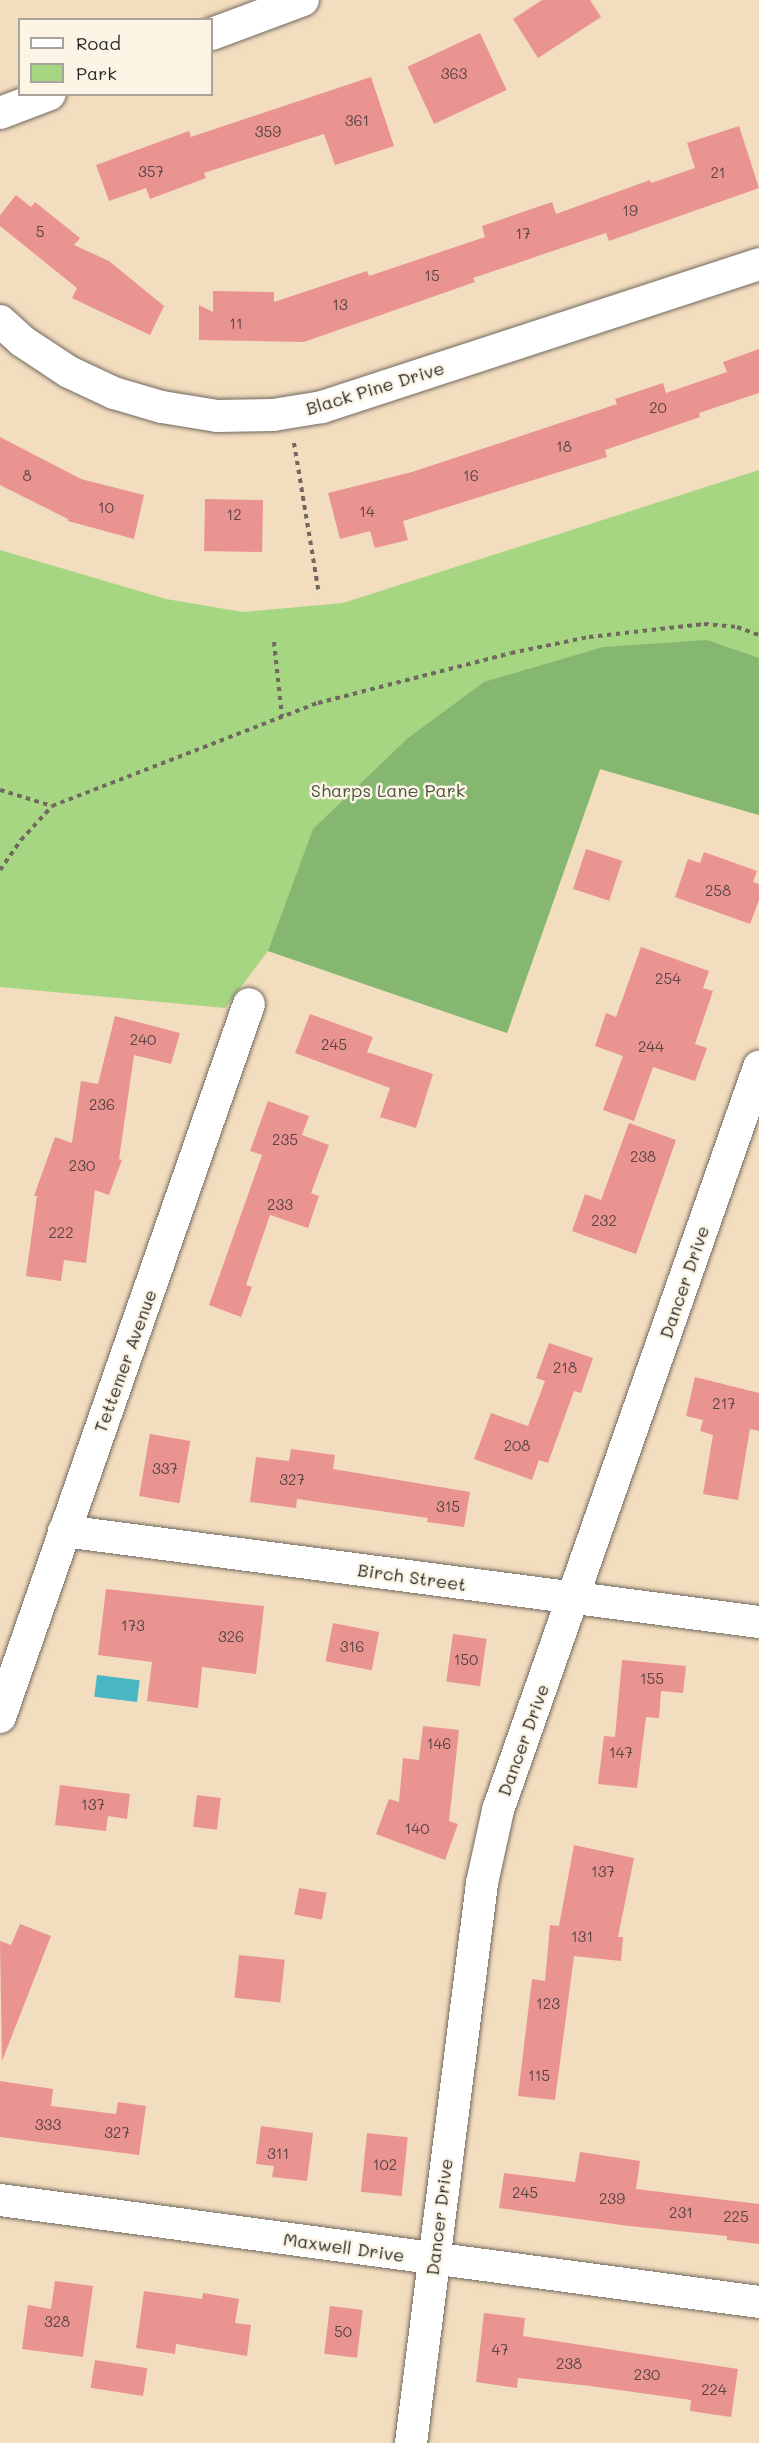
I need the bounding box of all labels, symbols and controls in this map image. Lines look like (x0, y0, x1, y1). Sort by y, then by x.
legend (18, 18, 213, 96)
text: Road (76, 31, 121, 55)
text: Park (76, 61, 117, 85)
house number: 363 (441, 65, 467, 83)
house number: 361 (345, 112, 369, 130)
house number: 359 (255, 123, 281, 141)
house number: 357 (138, 163, 164, 181)
house number: 21 (710, 164, 726, 182)
house number: 19 (622, 202, 638, 220)
house number: 5 (36, 223, 44, 241)
house number: 17 (515, 225, 531, 243)
house number: 15 (424, 267, 440, 285)
house number: 13 (332, 296, 348, 314)
house number: 11 (229, 315, 243, 333)
street label: Black Pine Drive (303, 357, 447, 419)
house number: 20 (649, 399, 667, 417)
house number: 18 (556, 438, 572, 456)
house number: 8 (22, 467, 32, 485)
house number: 16 (463, 467, 479, 485)
house number: 10 (98, 499, 114, 517)
house number: 14 (359, 503, 375, 521)
house number: 12 (226, 506, 242, 524)
park label: Sharps Lane Park (311, 779, 465, 801)
house number: 258 (705, 882, 731, 900)
house number: 254 (655, 970, 681, 988)
house number: 240 (130, 1031, 156, 1049)
house number: 245 (321, 1036, 347, 1054)
house number: 244 (638, 1038, 664, 1056)
house number: 236 (89, 1096, 115, 1114)
house number: 235 (272, 1131, 298, 1149)
house number: 238 (630, 1148, 656, 1166)
house number: 230 (69, 1157, 95, 1175)
house number: 233 (267, 1196, 293, 1214)
house number: 232 (591, 1212, 617, 1230)
street label: Dancer Drive (655, 1223, 713, 1341)
house number: 222 (48, 1224, 74, 1242)
street label: Tettemer Avenue (89, 1286, 161, 1436)
house number: 218 (553, 1359, 577, 1377)
house number: 217 (712, 1395, 736, 1413)
house number: 208 (504, 1437, 530, 1455)
house number: 337 (152, 1460, 178, 1478)
house number: 327 (279, 1471, 305, 1489)
house number: 315 (436, 1498, 460, 1516)
street label: Birch Street (356, 1559, 468, 1595)
house number: 173 (121, 1617, 145, 1635)
house number: 326 (218, 1628, 244, 1646)
house number: 316 (340, 1638, 364, 1656)
house number: 150 (454, 1651, 478, 1669)
house number: 155 (640, 1670, 664, 1688)
street label: Dancer Drive (493, 1681, 553, 1799)
house number: 146 (427, 1735, 451, 1753)
house number: 147 (609, 1744, 633, 1762)
house number: 137 (81, 1796, 105, 1814)
house number: 140 (405, 1820, 429, 1838)
house number: 137 (591, 1863, 615, 1881)
house number: 131 (571, 1928, 593, 1946)
house number: 123 (536, 1995, 560, 2013)
house number: 115 (528, 2067, 550, 2085)
house number: 333 (35, 2116, 61, 2134)
house number: 327 (104, 2124, 130, 2142)
house number: 311 (267, 2145, 289, 2163)
house number: 102 (373, 2156, 397, 2174)
street label: Dancer Drive (421, 2157, 457, 2277)
house number: 245 (512, 2184, 538, 2202)
house number: 239 (599, 2190, 625, 2208)
house number: 231 (669, 2204, 693, 2222)
house number: 225 (723, 2208, 749, 2226)
street label: Maxwell Drive (282, 2228, 406, 2266)
house number: 328 (44, 2313, 70, 2331)
house number: 50 (334, 2323, 352, 2341)
house number: 47 (491, 2341, 509, 2359)
house number: 238 (556, 2355, 582, 2373)
house number: 230 (634, 2366, 660, 2384)
house number: 224 (701, 2381, 727, 2399)

